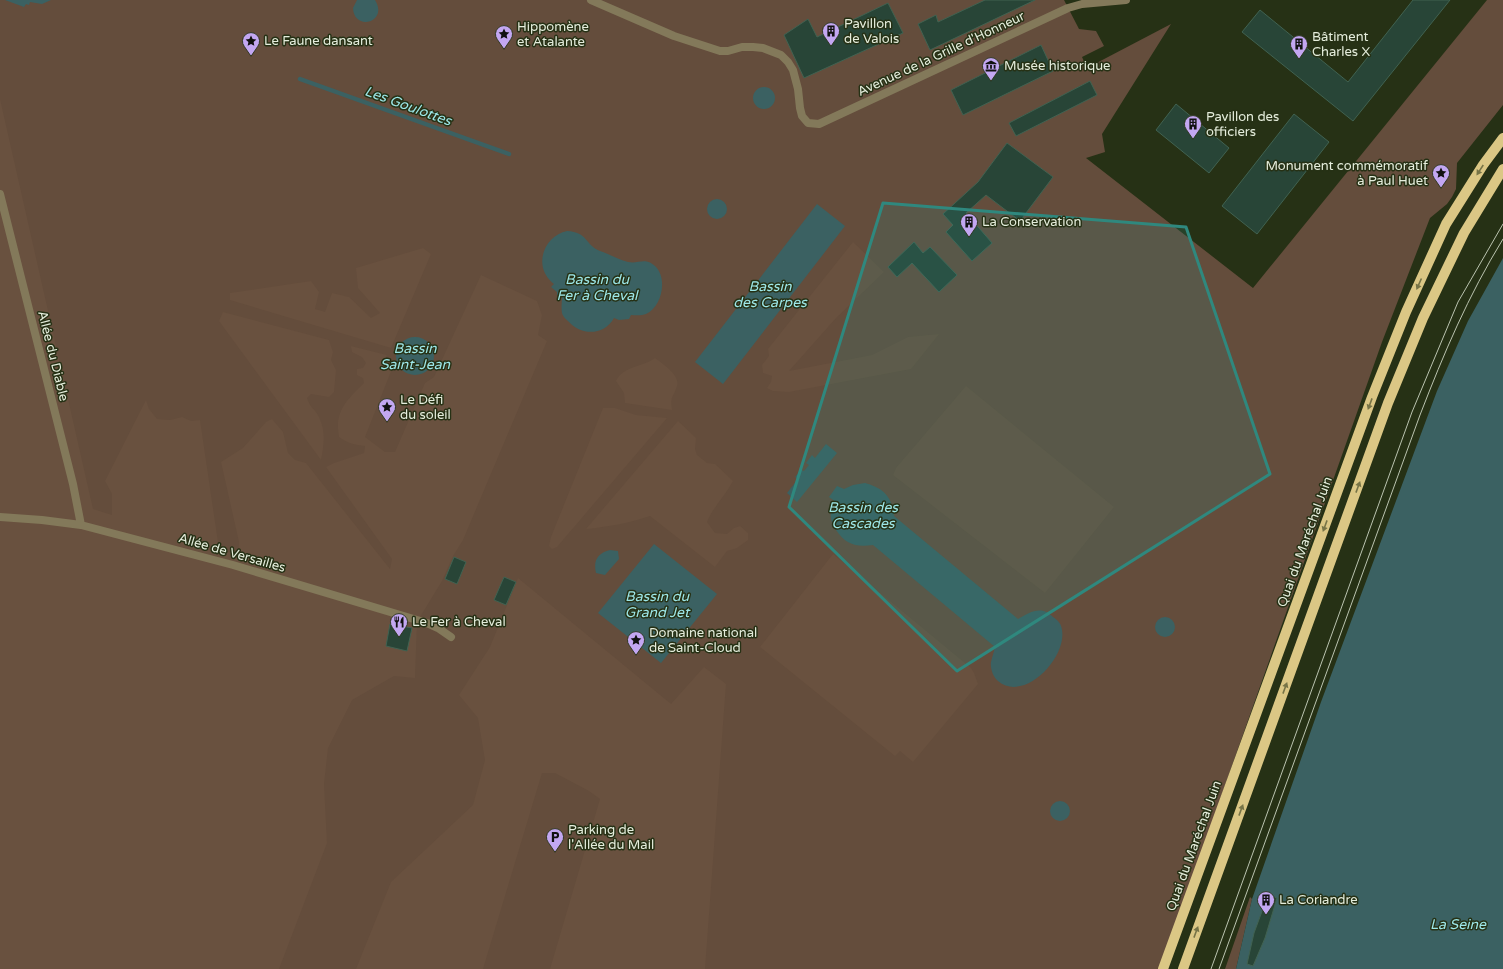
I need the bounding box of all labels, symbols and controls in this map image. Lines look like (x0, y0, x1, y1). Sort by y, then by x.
street label: Avenue de la Grille d'Honneur (855, 8, 1027, 100)
place label: Pavillon de Valois (844, 16, 899, 47)
place label: Hippomène et Atalante (517, 19, 589, 50)
building icon: Pavillon de Valois (821, 21, 841, 46)
place icon: Hippomène et Atalante (494, 24, 514, 49)
place label: Bâtiment Charles X (1312, 29, 1370, 60)
place icon: Le Faune dansant (241, 31, 261, 56)
place label: Le Faune dansant (264, 33, 373, 49)
building icon: Bâtiment Charles X (1289, 34, 1309, 59)
museum icon: Musée historique (981, 56, 1001, 81)
place label: Musée historique (1004, 58, 1110, 74)
water label: Les Goulottes (362, 82, 455, 130)
place label: Pavillon des officiers (1206, 109, 1279, 140)
building icon: Pavillon des officiers (1183, 114, 1203, 139)
place label: Monument commémoratif à Paul Huet (1265, 158, 1428, 189)
place icon: Monument commémoratif à Paul Huet (1431, 163, 1451, 188)
one-way arrow (1476, 164, 1484, 175)
building icon: La Conservation (959, 212, 979, 237)
place label: La Conservation (982, 214, 1081, 230)
water label: Bassin du Fer à Cheval (556, 271, 639, 304)
water label: Bassin des Carpes (733, 278, 808, 311)
one-way arrow (1416, 278, 1422, 289)
street label: Allée du Diable (34, 309, 72, 403)
water label: Bassin Saint-Jean (380, 340, 451, 373)
place label: Le Défi du soleil (400, 392, 451, 423)
place icon: Le Défi du soleil (377, 397, 397, 422)
one-way arrow (1366, 399, 1372, 411)
street label: Quai du Maréchal Juin (1274, 475, 1336, 609)
one-way arrow (1356, 480, 1362, 492)
water label: Bassin des Cascades (828, 499, 899, 532)
one-way arrow (1321, 521, 1327, 533)
street label: Allée de Versailles (177, 530, 287, 576)
water label: Bassin du Grand Jet (625, 588, 691, 621)
restaurant icon: Le Fer à Cheval (389, 612, 409, 637)
place label: Le Fer à Cheval (412, 614, 506, 630)
place label: Domaine national de Saint-Cloud (649, 625, 757, 656)
place icon: Domaine national de Saint-Cloud (626, 630, 646, 655)
one-way arrow (1283, 682, 1289, 694)
street label: Quai du Maréchal Juin (1163, 779, 1225, 913)
one-way arrow (1238, 804, 1244, 816)
place label: Parking de l'Allée du Mail (568, 822, 654, 853)
parking icon: Parking de l'Allée du Mail (545, 827, 565, 852)
building icon: La Coriandre (1256, 890, 1276, 915)
place label: La Coriandre (1279, 892, 1358, 908)
water label: La Seine (1430, 916, 1487, 933)
one-way arrow (1194, 926, 1200, 938)

